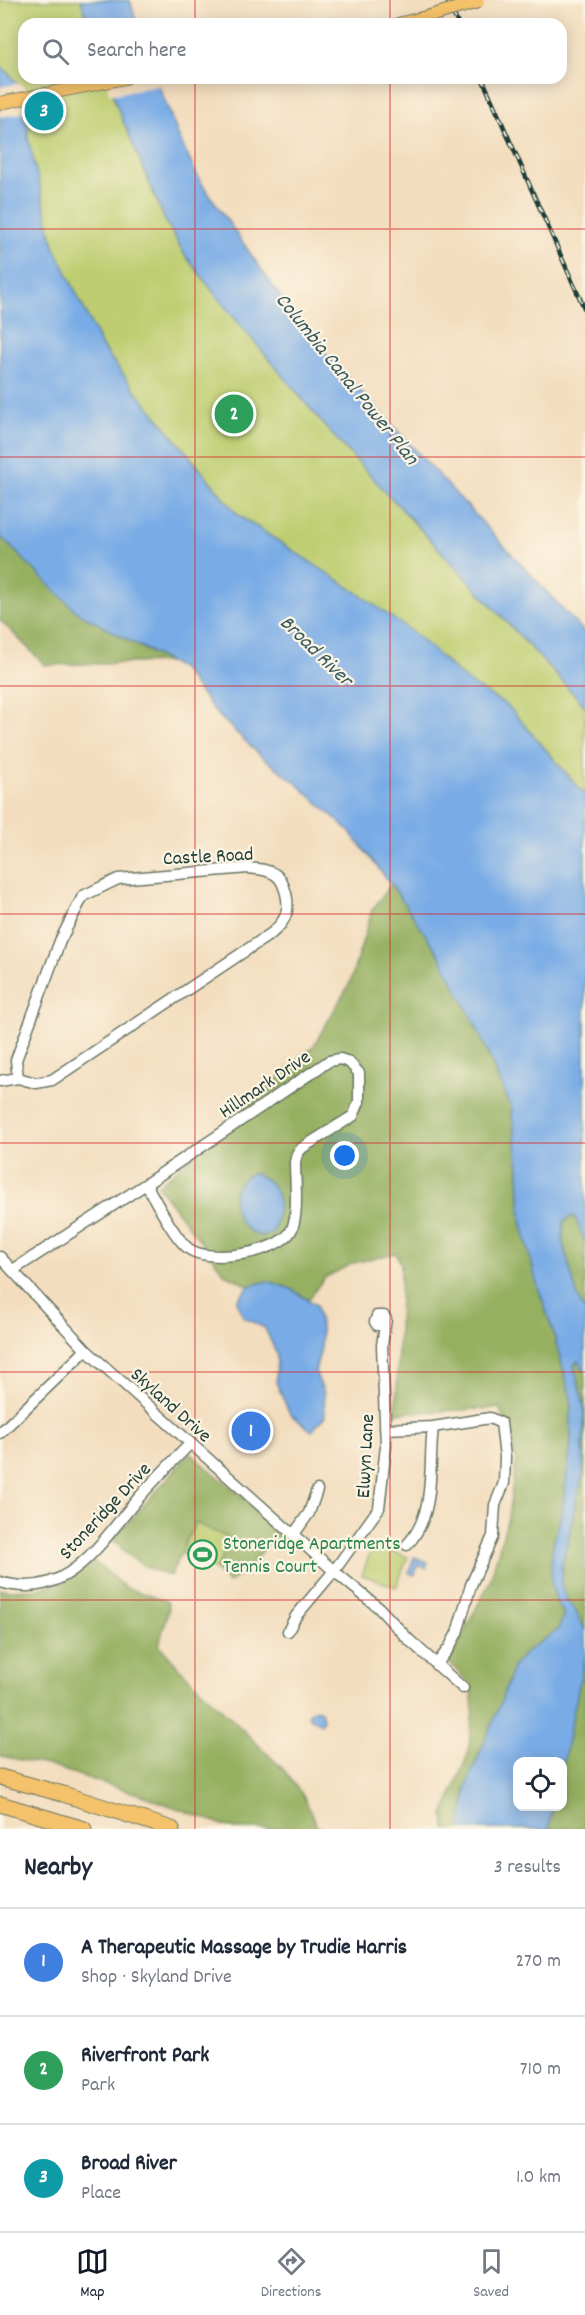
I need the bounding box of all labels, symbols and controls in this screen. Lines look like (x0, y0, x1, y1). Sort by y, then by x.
search box (18, 18, 567, 84)
icon: search (39, 35, 72, 68)
text: Search here (87, 36, 186, 67)
pin: 3 (24, 88, 63, 134)
water label: Columbia Canal Power Plan (267, 287, 425, 473)
pin: 2 (214, 392, 254, 436)
water label: Broad River (272, 610, 360, 696)
street label: Castle Road (162, 842, 254, 874)
street label: Hillmark Drive (214, 1044, 317, 1127)
your location (330, 1141, 359, 1170)
street label: Skyland Drive (123, 1362, 217, 1451)
pin: 1 (232, 1408, 270, 1454)
street label: Elwyn Lane (351, 1413, 383, 1499)
street label: Stoneridge Drive (54, 1457, 159, 1567)
place label: Stoneridge Apartments Tennis Court (223, 1531, 401, 1582)
sports icon: Stoneridge Apartments Tennis Court (186, 1538, 218, 1570)
map controls (513, 1757, 567, 1811)
button: locate (513, 1757, 567, 1811)
text: Nearby (24, 1850, 92, 1887)
text: 3 results (494, 1854, 561, 1882)
text: A Therapeutic Massage by Trudie Harris (81, 1933, 407, 1964)
text: 1 (41, 1948, 46, 1976)
text: 270 m (515, 1948, 561, 1976)
text: Shop · Skyland Drive (81, 1964, 232, 1992)
text: Riverfront Park (81, 2041, 209, 2072)
text: 2 (39, 2056, 48, 2084)
text: 710 m (520, 2056, 561, 2084)
text: Park (81, 2072, 115, 2100)
text: Broad River (81, 2149, 177, 2180)
text: 3 (39, 2164, 48, 2192)
text: 1.0 km (516, 2164, 561, 2192)
text: Place (81, 2180, 121, 2208)
tab: Map (76, 2245, 109, 2304)
tab: Directions (261, 2245, 321, 2304)
tab: Saved (473, 2245, 509, 2304)

